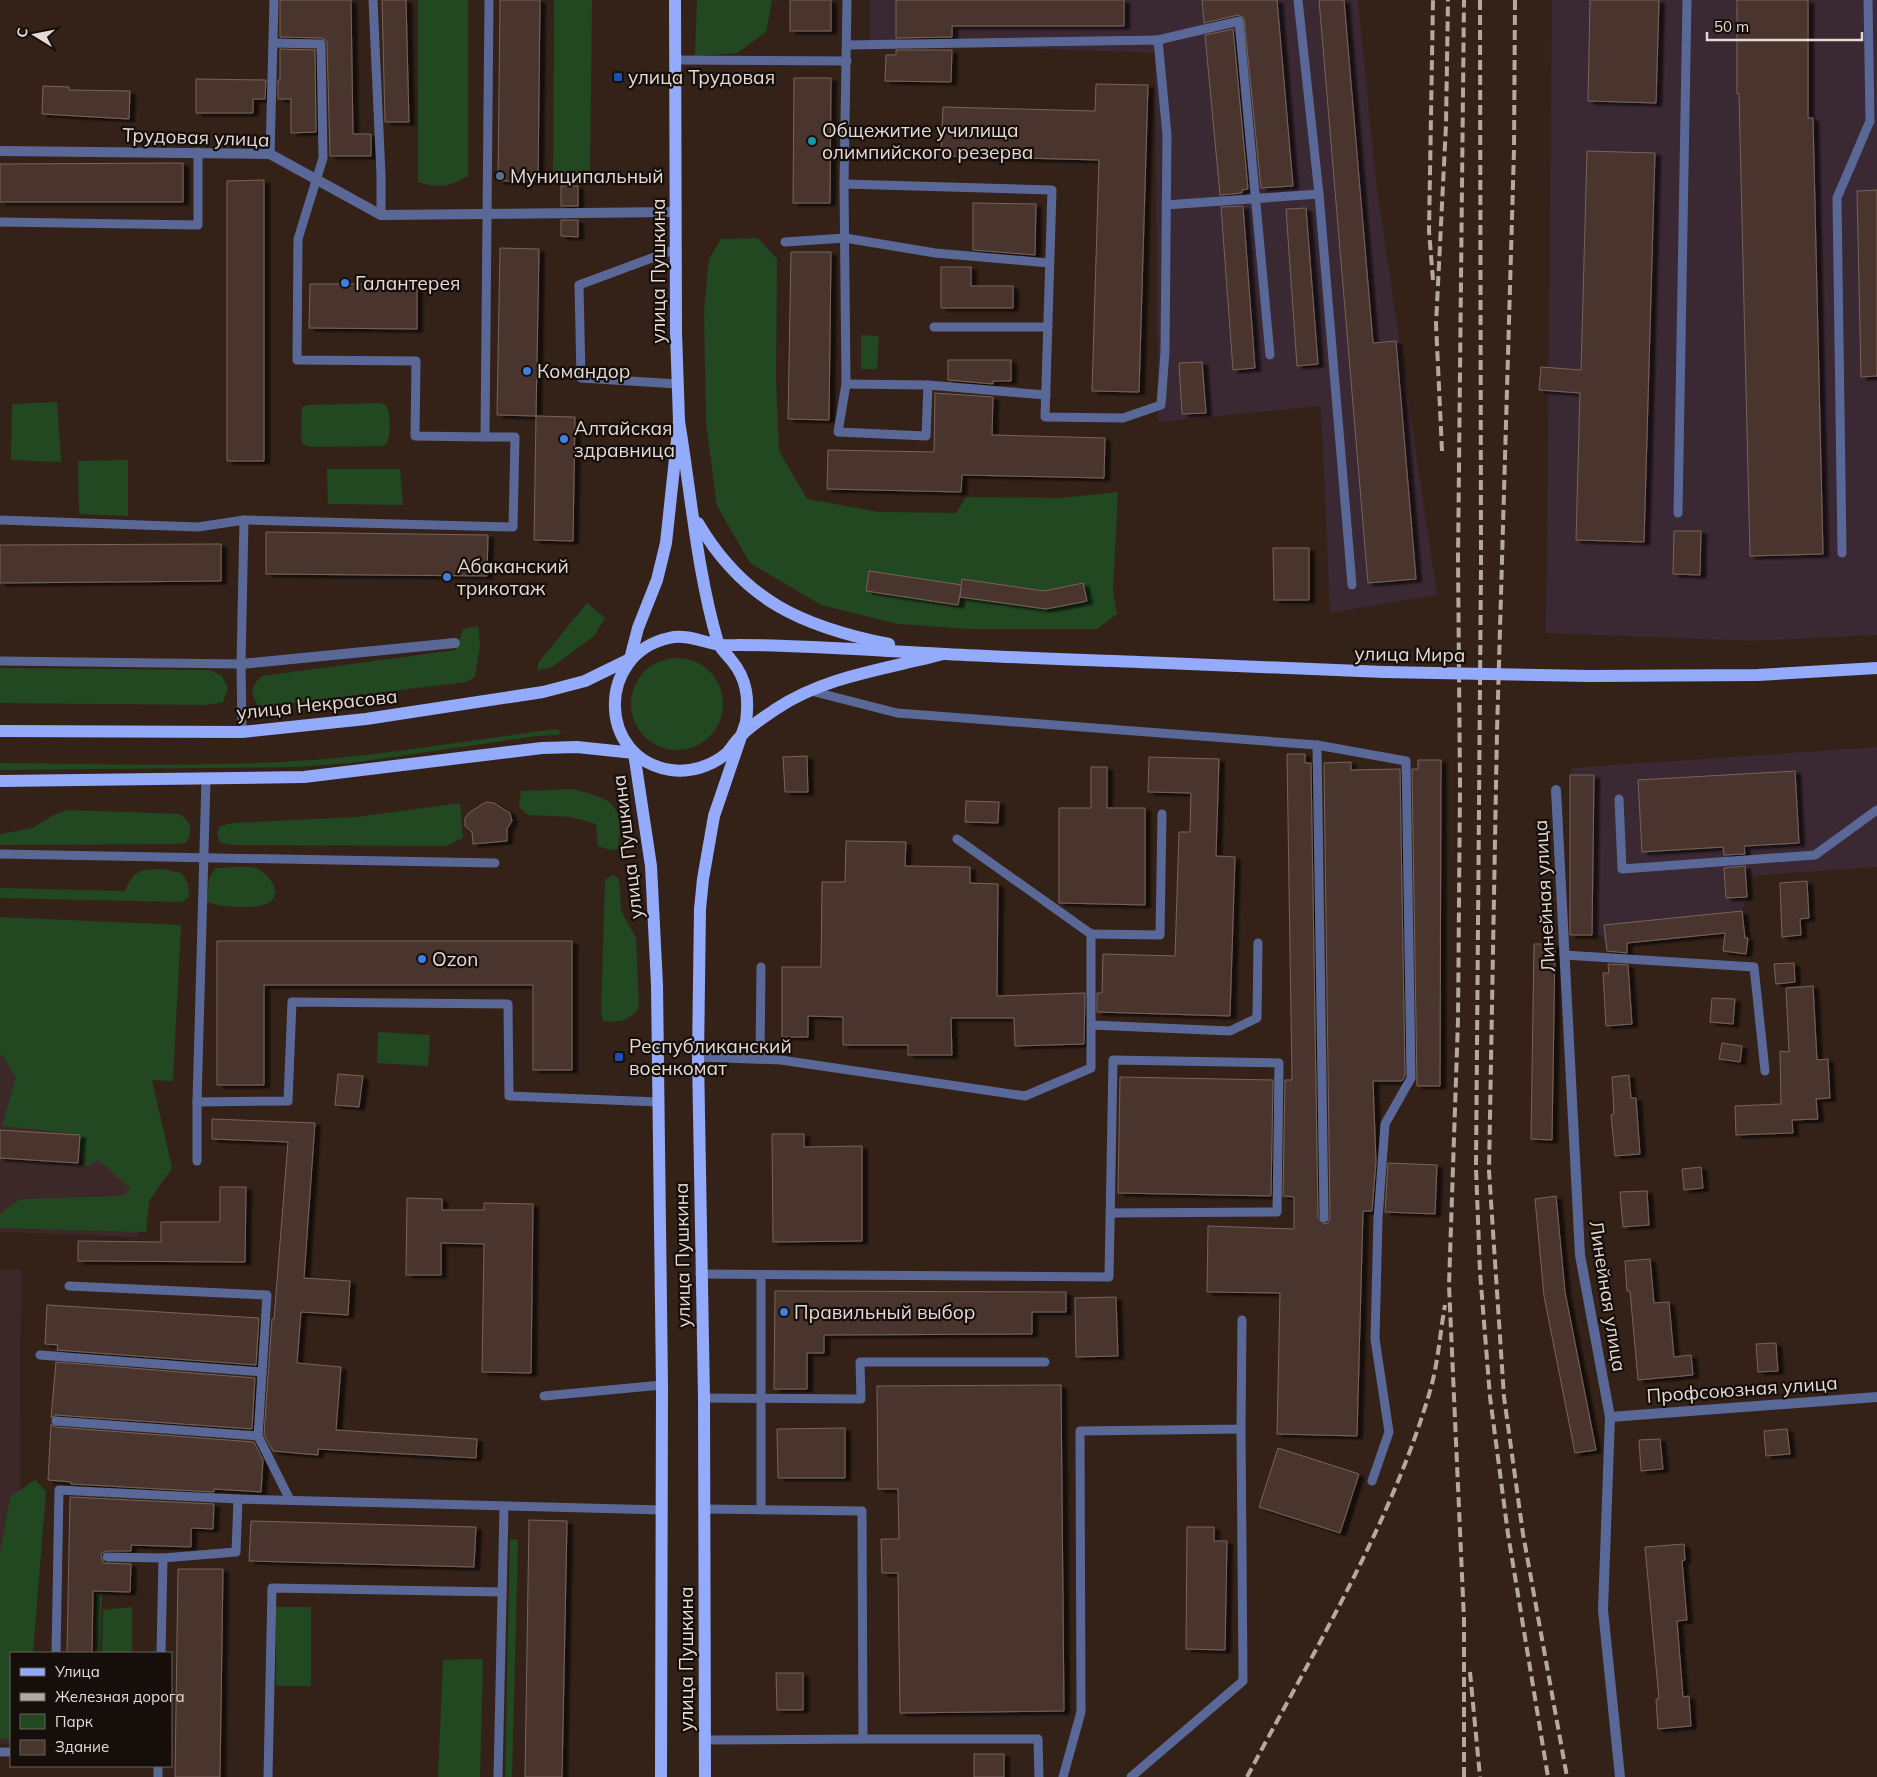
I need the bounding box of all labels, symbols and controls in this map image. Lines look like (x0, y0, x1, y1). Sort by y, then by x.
north arrow (10, 10, 60, 60)
scale bar (1707, 10, 1862, 42)
text: 50 m (1714, 17, 1749, 36)
text: С (13, 26, 32, 39)
place label: улица Трудовая (628, 65, 775, 89)
marker: улица Трудовая (612, 71, 624, 83)
place label: Общежитие училища олимпийского резерва (822, 118, 1033, 164)
street label: Трудовая улица (122, 122, 270, 152)
marker: Общежитие училища олимпийского резерва (806, 135, 818, 147)
place label: Муниципальный (510, 164, 663, 188)
marker: Муниципальный (494, 170, 506, 182)
street label: улица Пушкина (646, 198, 670, 344)
place label: Галантерея (355, 271, 460, 295)
marker: Галантерея (339, 277, 351, 289)
place label: Командор (537, 359, 630, 383)
marker: Командор (521, 365, 533, 377)
place label: Алтайская здравница (574, 416, 675, 462)
marker: Алтайская здравница (558, 433, 570, 445)
place label: Абаканский трикотаж (457, 554, 569, 600)
marker: Абаканский трикотаж (441, 571, 453, 583)
street label: улица Мира (1354, 641, 1466, 667)
street label: улица Некрасова (235, 684, 399, 724)
street label: улица Пушкина (606, 774, 648, 920)
street label: Линейная улица (1528, 819, 1560, 973)
place label: Ozon (432, 947, 478, 971)
marker: Ozon (416, 953, 428, 965)
place label: Республиканский военкомат (629, 1034, 792, 1080)
marker: Республиканский военкомат (613, 1051, 625, 1063)
street label: улица Пушкина (669, 1182, 695, 1328)
street label: Линейная улица (1584, 1219, 1632, 1373)
place label: Правильный выбор (794, 1300, 975, 1324)
marker: Правильный выбор (778, 1306, 790, 1318)
street label: Профсоюзная улица (1646, 1370, 1838, 1408)
street label: улица Пушкина (674, 1586, 698, 1732)
legend (10, 1652, 172, 1767)
text: Улица (54, 1662, 100, 1681)
text: Железная дорога (55, 1687, 185, 1706)
text: Парк (55, 1712, 94, 1731)
text: Здание (55, 1737, 109, 1756)

